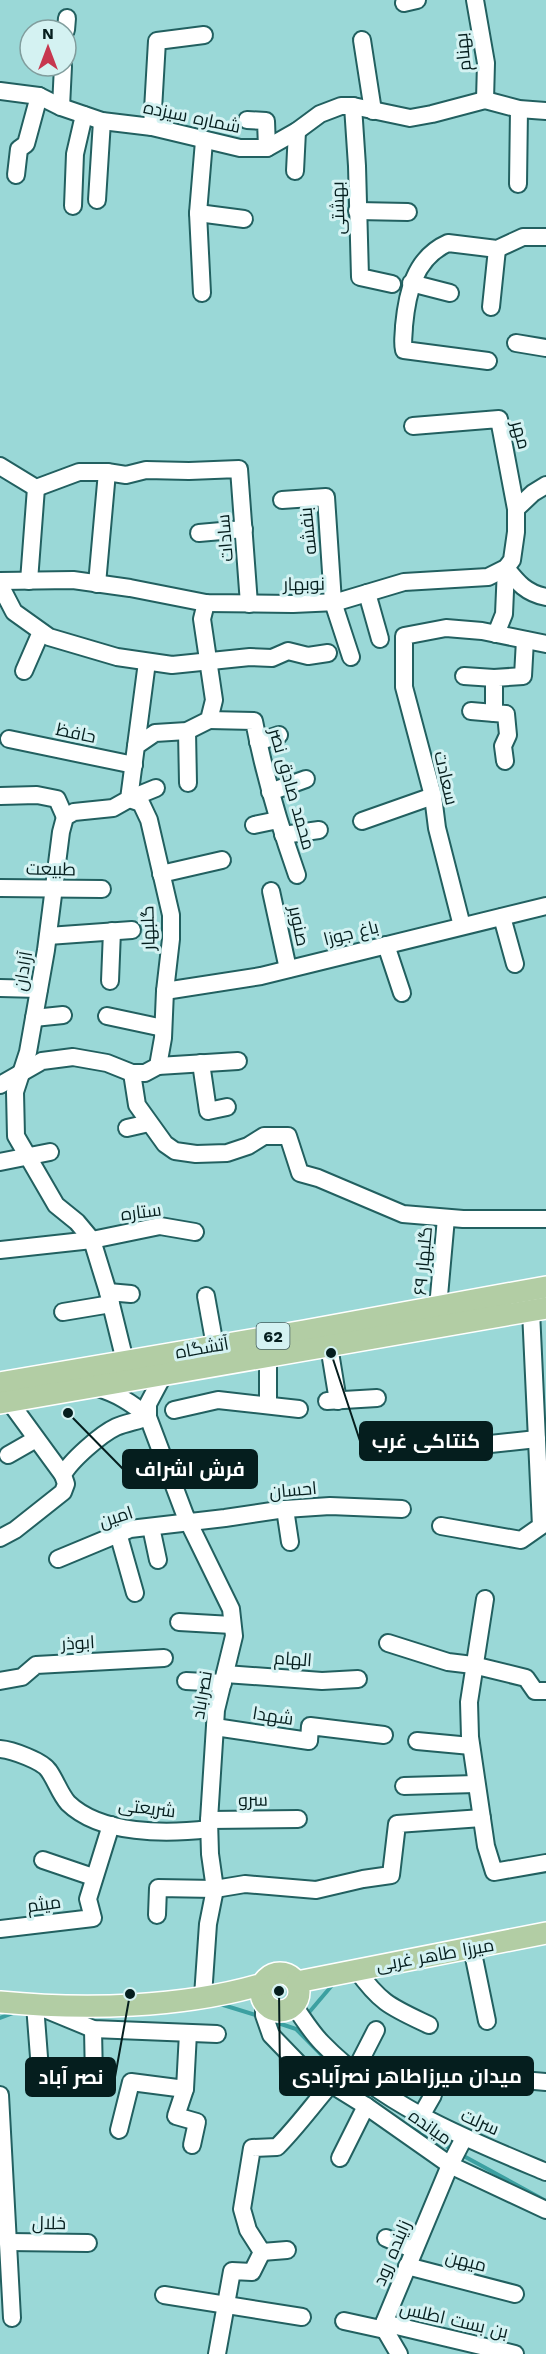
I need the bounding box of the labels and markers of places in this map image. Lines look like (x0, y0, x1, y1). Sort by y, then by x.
callout: کنتاکی غرب (360, 1422, 492, 1460)
callout: فرش اشراف (123, 1450, 257, 1488)
callout: میدان میرزاطاهر نصرآبادی (280, 2057, 533, 2095)
callout: نصر آباد (26, 2058, 115, 2096)

